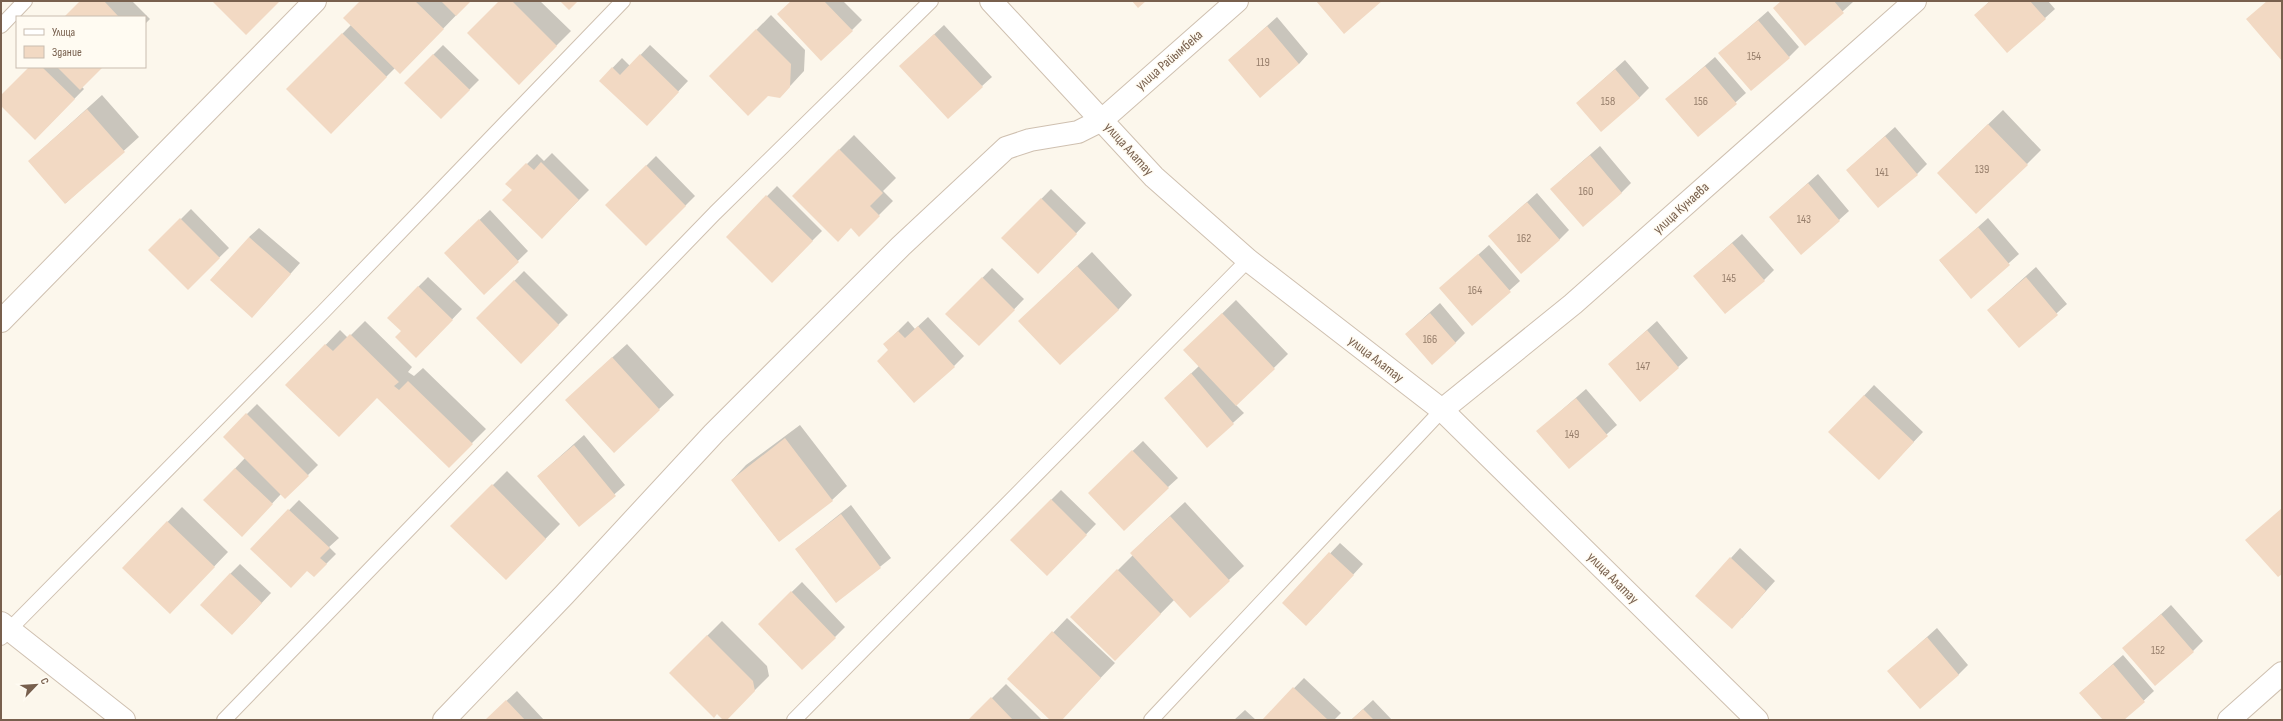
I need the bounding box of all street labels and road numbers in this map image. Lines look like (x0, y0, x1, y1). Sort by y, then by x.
street label: улица Райымбека (1132, 26, 1206, 94)
street label: улица Алатау (1101, 119, 1158, 180)
street label: улица Кунаева (1650, 179, 1712, 237)
street label: улица Алатау (1345, 332, 1408, 386)
street label: улица Алатау (1584, 549, 1643, 608)

